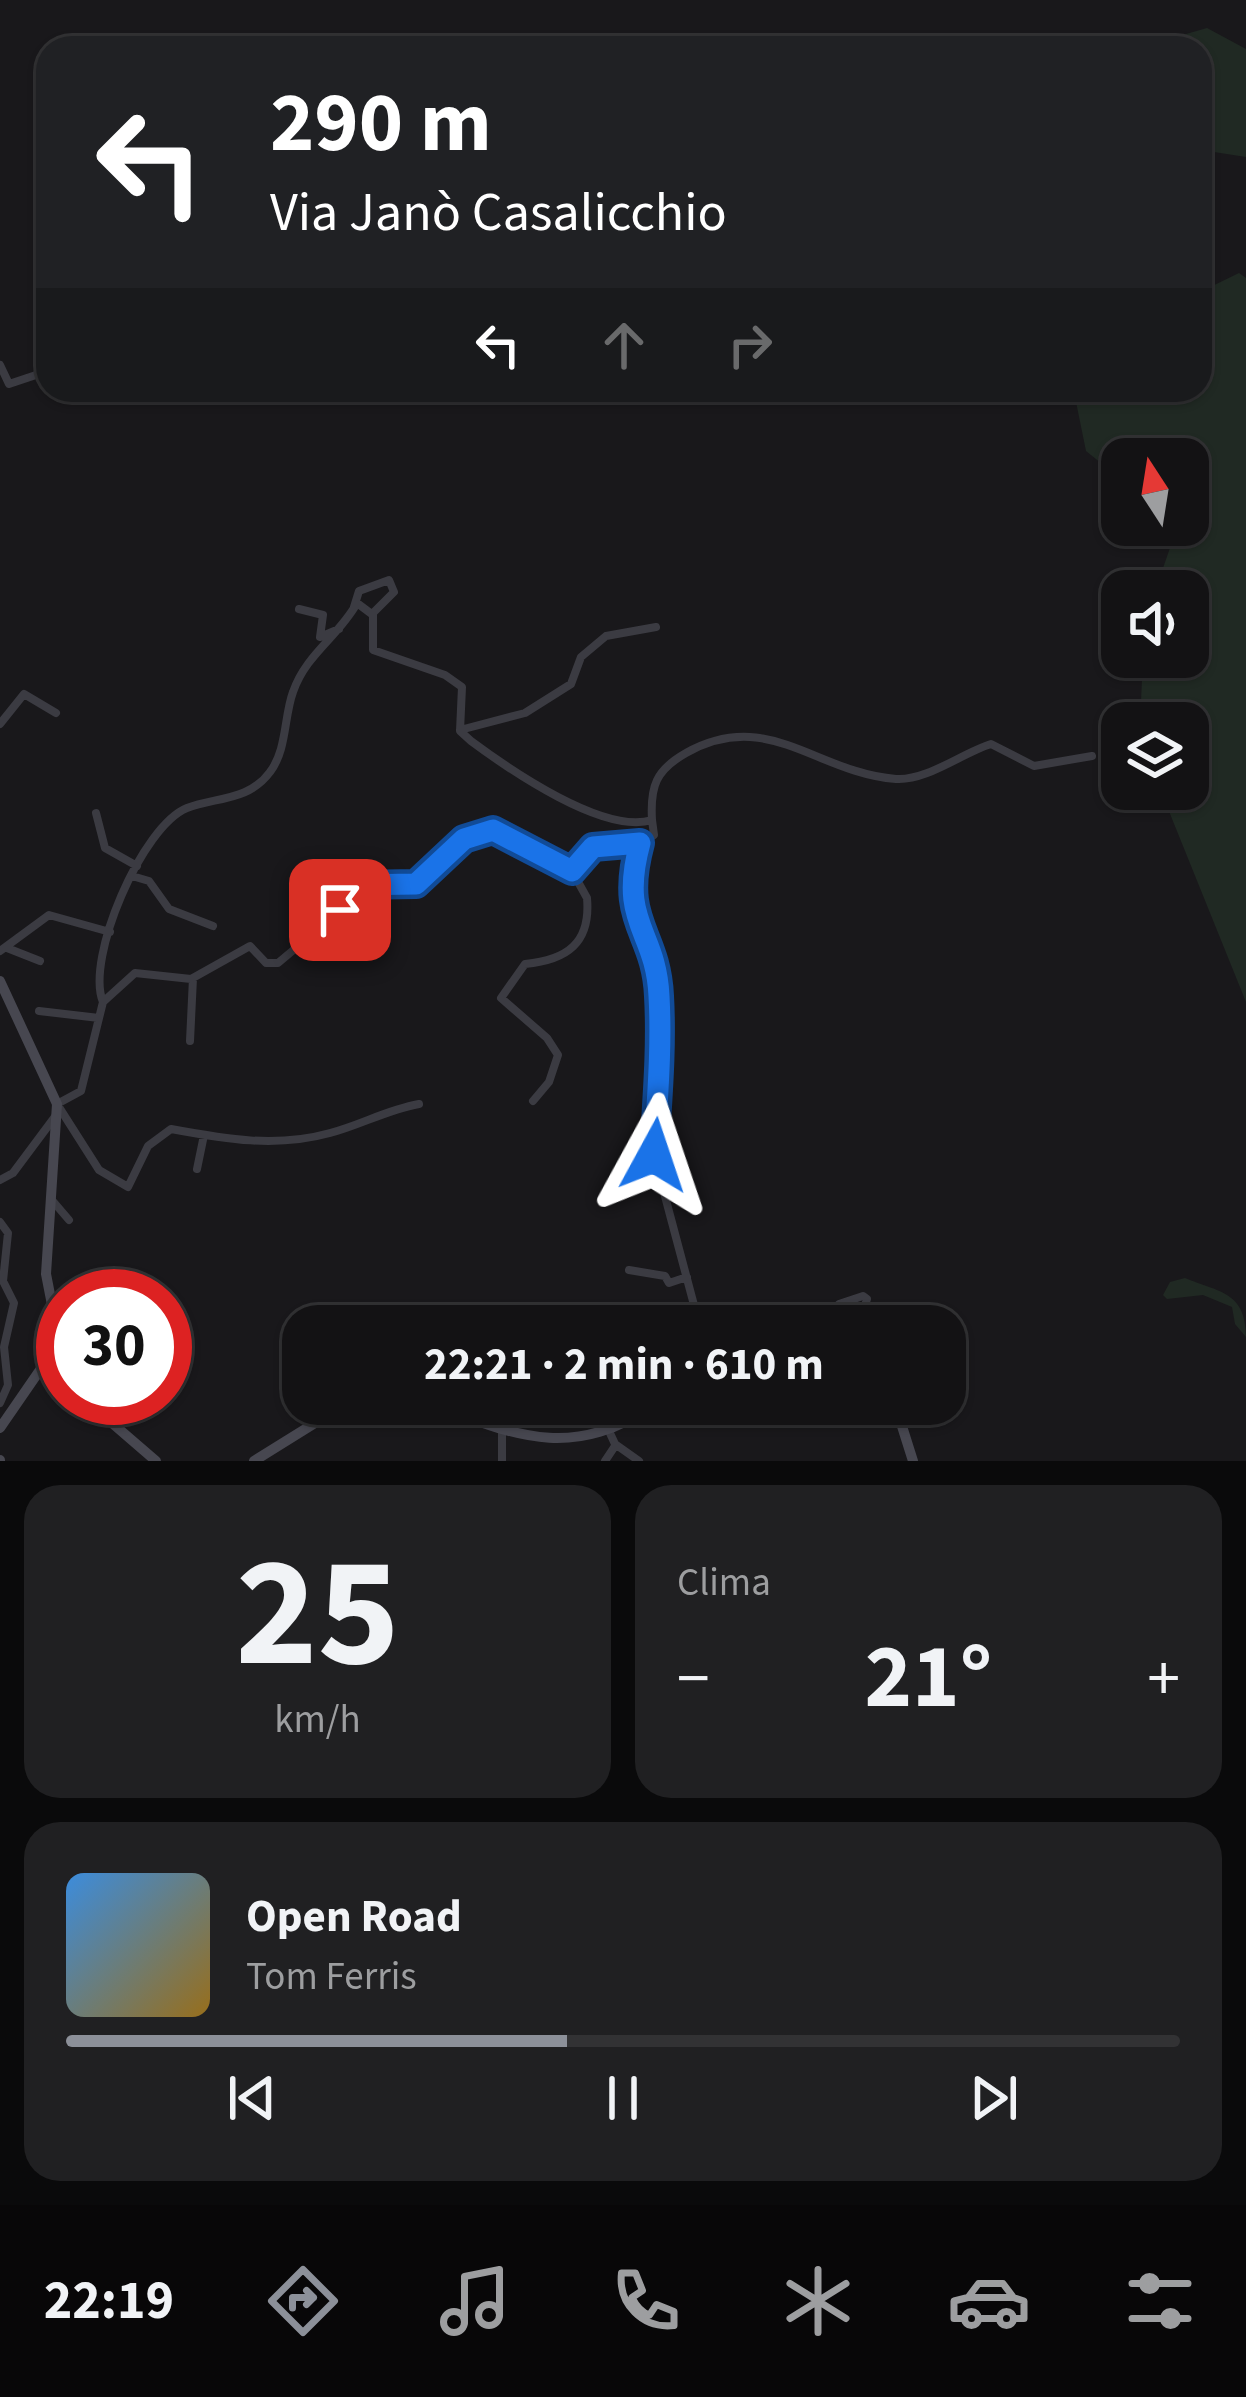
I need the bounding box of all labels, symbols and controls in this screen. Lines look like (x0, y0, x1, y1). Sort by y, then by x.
text: 290 m (270, 64, 492, 184)
icon: left (72, 84, 228, 240)
text: Via Janò Casalicchio (270, 175, 727, 252)
icon: left (465, 312, 531, 378)
icon: ahead (591, 312, 657, 378)
icon: right (717, 312, 783, 378)
north arrow (1101, 438, 1209, 546)
map controls (1101, 438, 1209, 810)
button: sound (1101, 570, 1209, 678)
button: layers (1101, 702, 1209, 810)
pin (289, 859, 391, 961)
icon: arrive (307, 877, 373, 943)
position arrow (591, 1092, 717, 1218)
speed limit sign: 30 (36, 1269, 192, 1425)
text: 22:21 · 2 min · 610 m (424, 1333, 824, 1397)
text: 25 (235, 1503, 400, 1725)
text: Clima (677, 1555, 771, 1611)
text: 21° (865, 1614, 992, 1742)
text: − (677, 1632, 710, 1726)
text: + (1147, 1632, 1180, 1726)
text: km/h (274, 1692, 361, 1748)
text: Open Road (246, 1885, 462, 1949)
text: Tom Ferris (246, 1949, 417, 2005)
icon: previous (219, 2065, 285, 2131)
icon: pause (590, 2065, 656, 2131)
icon: next (961, 2065, 1027, 2131)
icon: directions (261, 2259, 345, 2343)
icon: music (433, 2259, 517, 2343)
icon: phone (604, 2259, 688, 2343)
icon: climate (776, 2259, 860, 2343)
icon: car (947, 2259, 1031, 2343)
icon: filters (1118, 2259, 1202, 2343)
text: 22:19 (44, 2263, 174, 2340)

